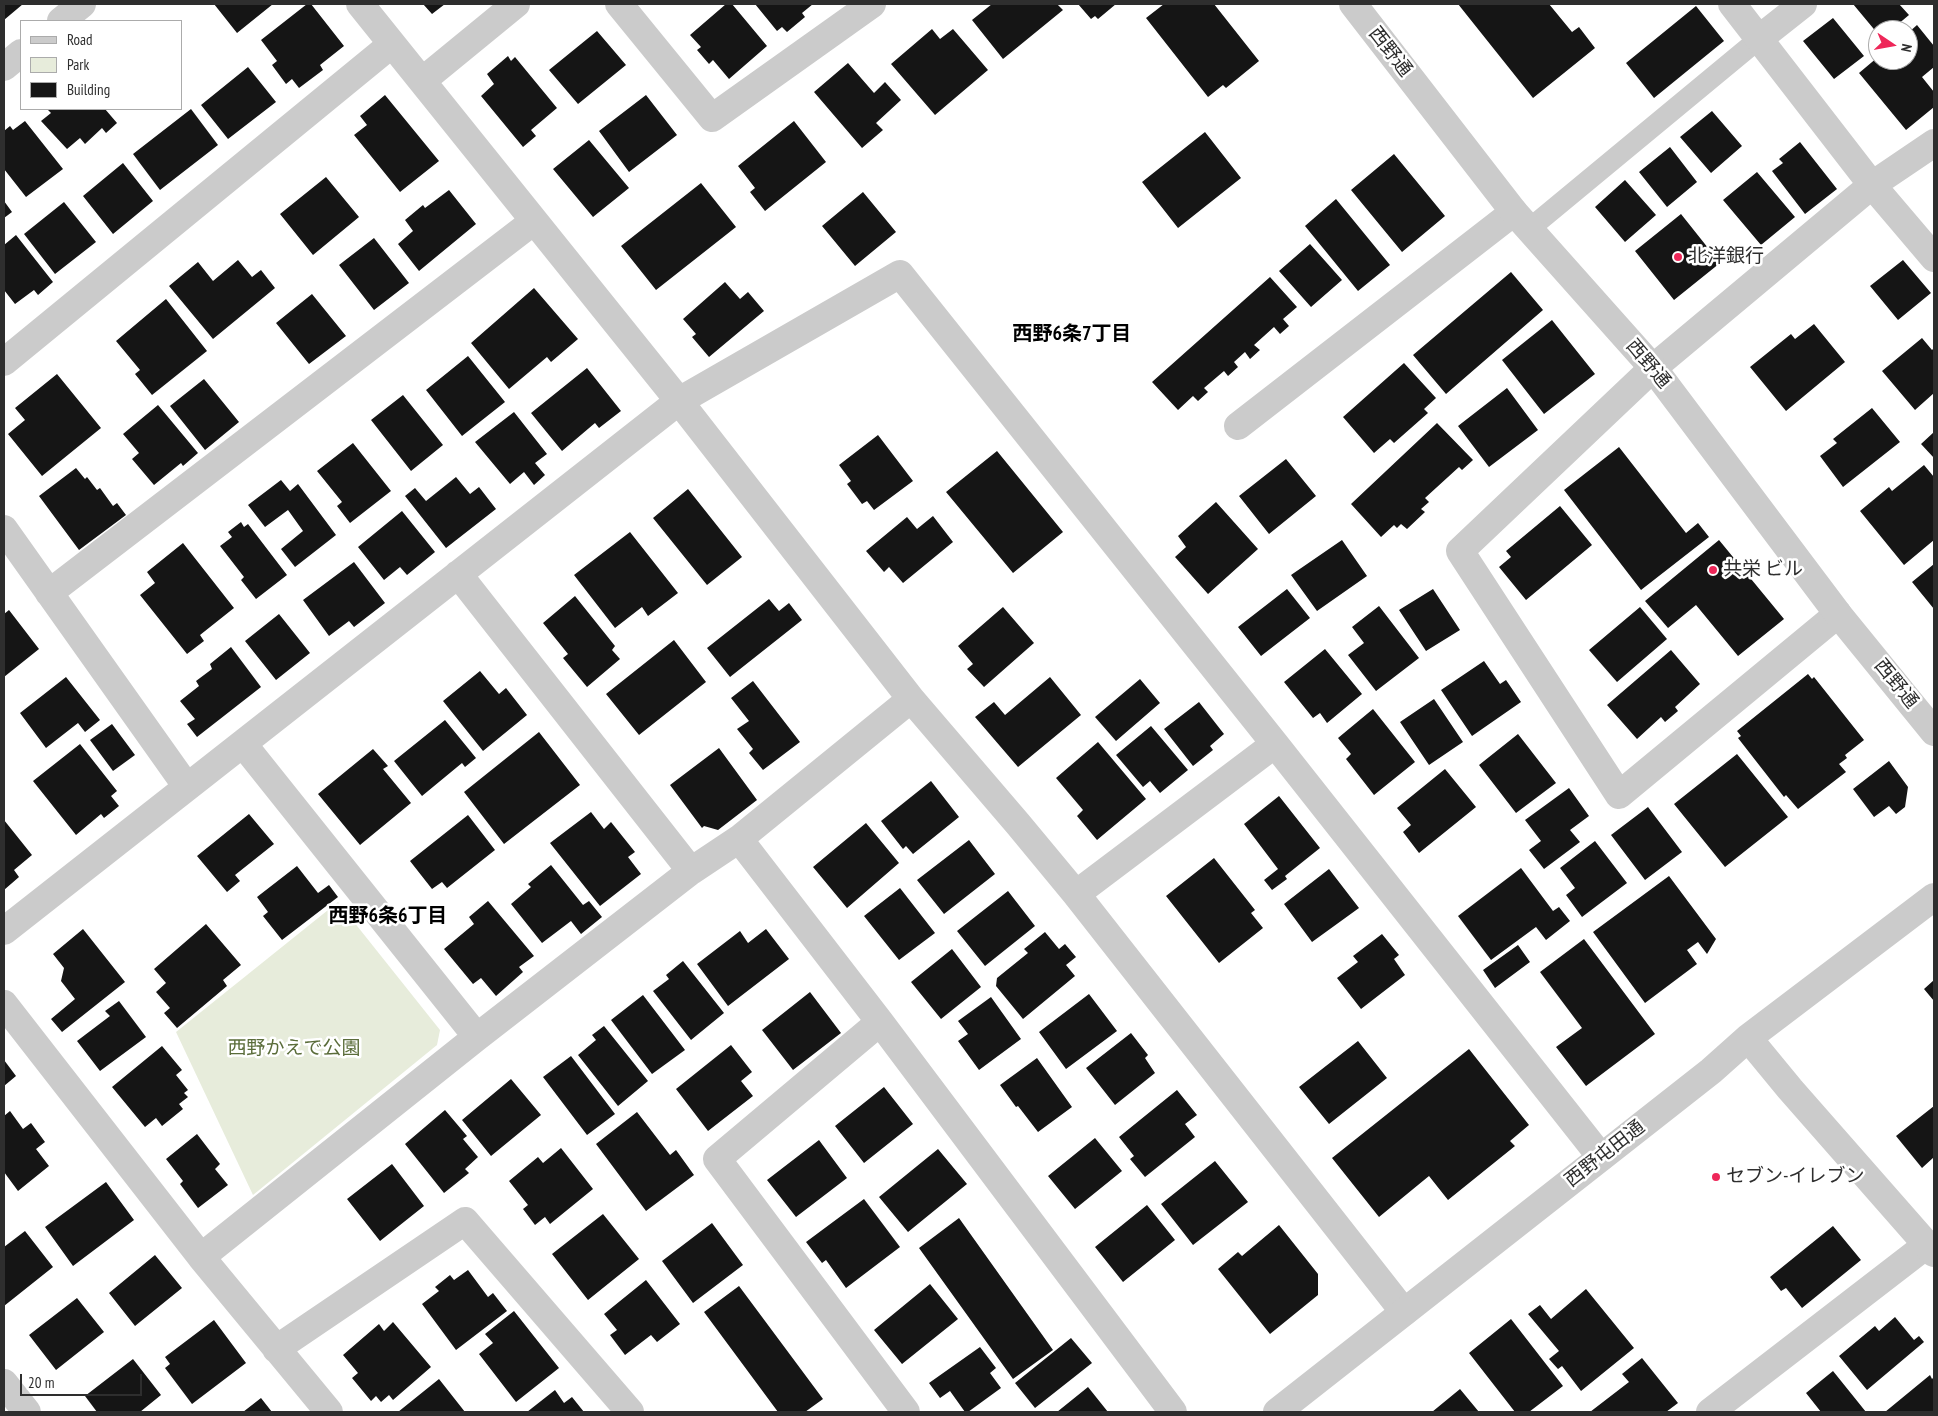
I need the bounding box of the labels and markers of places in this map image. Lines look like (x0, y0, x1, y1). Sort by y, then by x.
place label: 北洋銀行 (1688, 246, 1764, 268)
marker: 北洋銀行 (1672, 251, 1684, 263)
place label: 共栄 ビル (1723, 559, 1803, 581)
marker: 共栄 ビル (1707, 564, 1719, 576)
place label: セブン-イレブン (1726, 1166, 1865, 1188)
marker: セブン-イレブン (1710, 1171, 1722, 1183)

